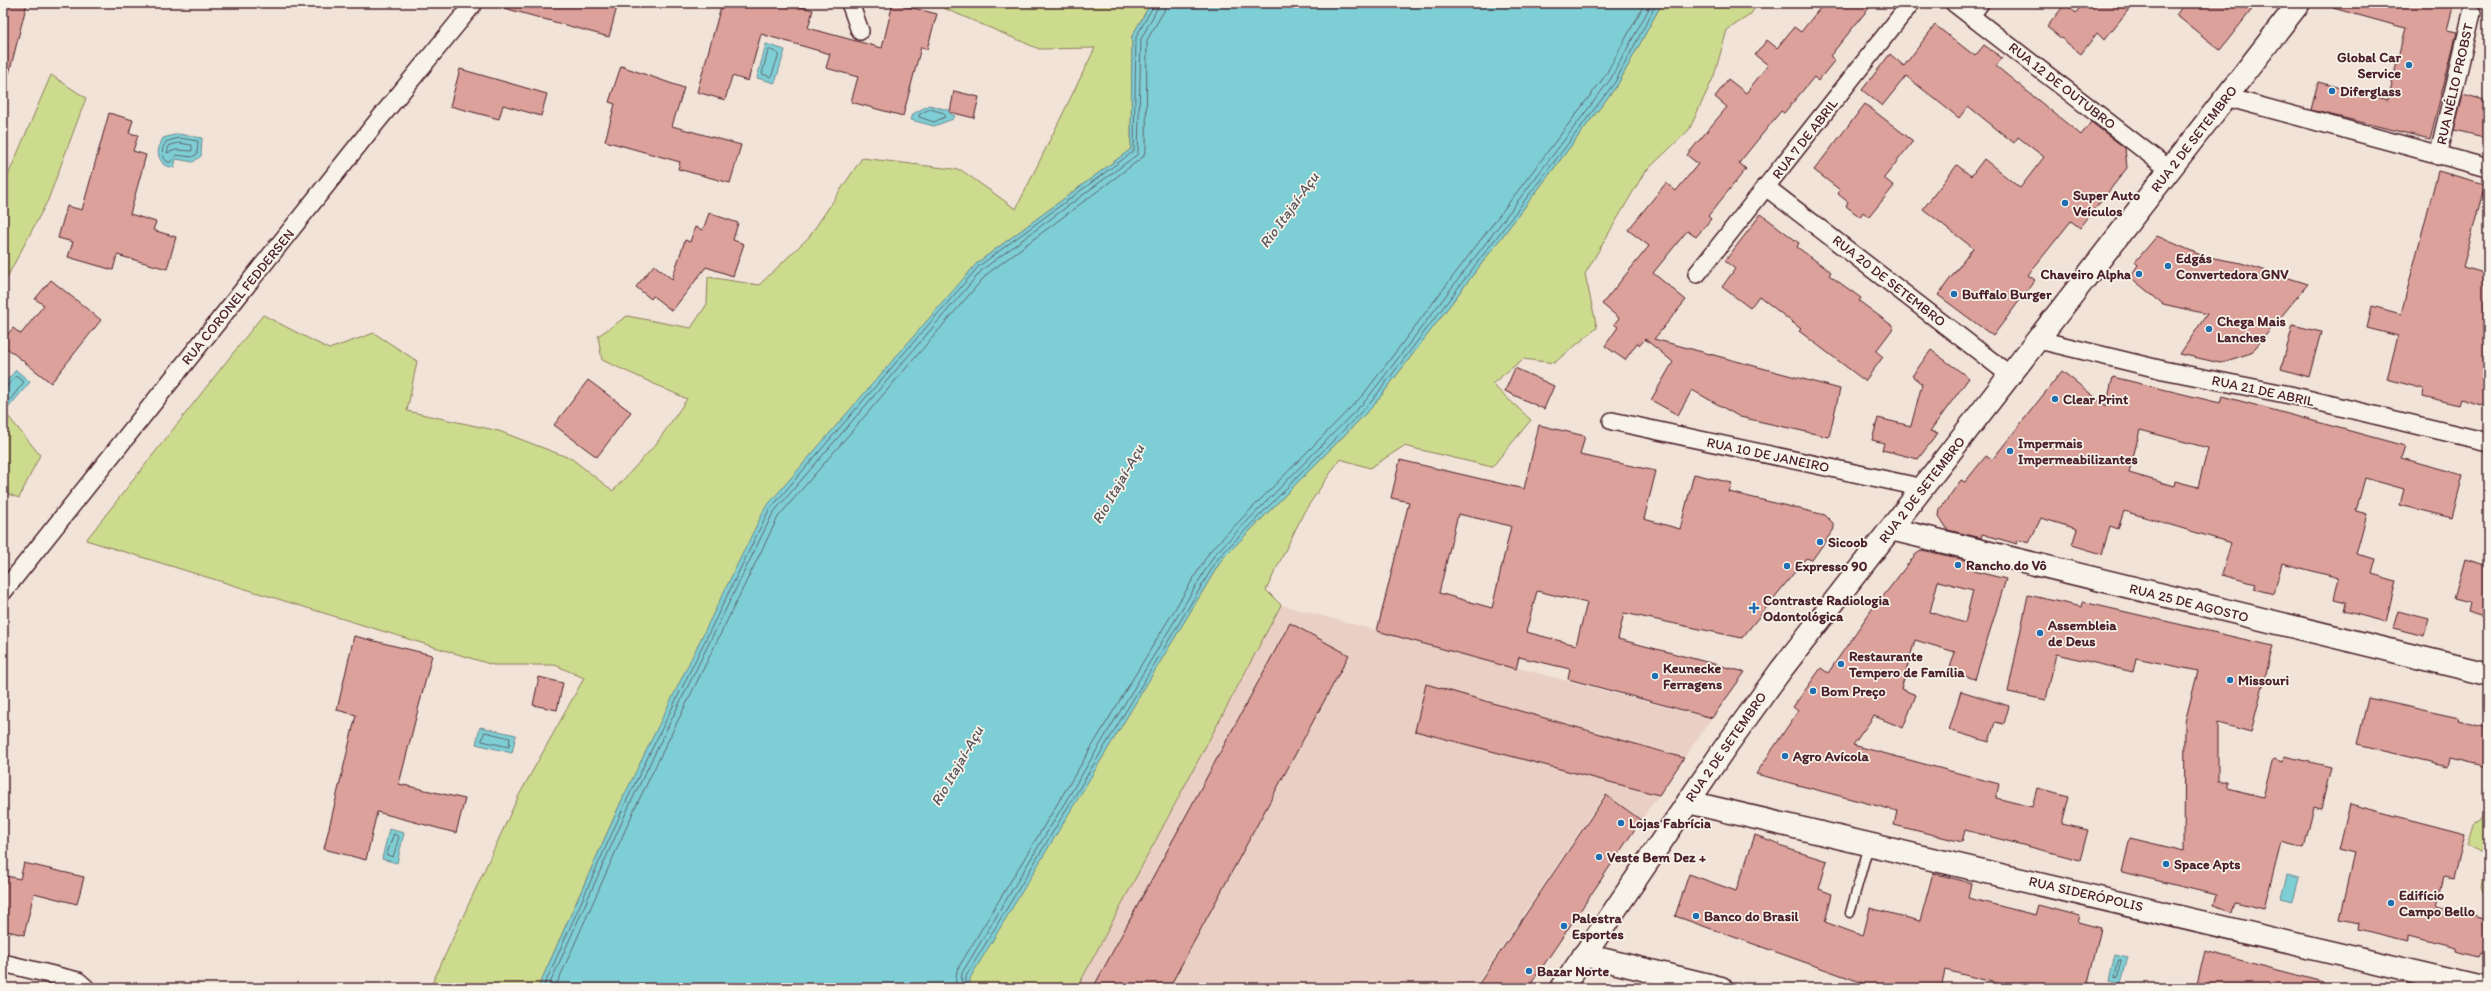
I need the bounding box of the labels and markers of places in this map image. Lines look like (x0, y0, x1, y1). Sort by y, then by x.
place label: Global Car Service (2337, 49, 2401, 82)
marker: Global Car Service (2404, 60, 2414, 70)
place label: Diferglass (2340, 83, 2401, 100)
marker: Diferglass (2327, 86, 2337, 96)
place label: Super Auto Veículos (2073, 187, 2140, 220)
marker: Super Auto Veículos (2060, 198, 2070, 208)
place label: Edgás Convertedora GNV (2176, 250, 2289, 283)
marker: Edgás Convertedora GNV (2163, 261, 2173, 271)
place label: Chaveiro Alpha (2040, 266, 2131, 283)
marker: Chaveiro Alpha (2134, 269, 2144, 279)
place label: Buffalo Burger (1962, 286, 2052, 303)
marker: Buffalo Burger (1949, 289, 1959, 299)
place label: Chega Mais Lanches (2217, 313, 2286, 346)
marker: Chega Mais Lanches (2204, 324, 2214, 334)
place label: Clear Print (2063, 391, 2129, 408)
marker: Clear Print (2050, 394, 2060, 404)
place label: Impermais Impermeabilizantes (2018, 435, 2138, 468)
marker: Impermais Impermeabilizantes (2005, 446, 2015, 456)
place label: Sicoob (1828, 534, 1868, 551)
marker: Sicoob (1815, 537, 1825, 547)
place label: Rancho do Vô (1966, 557, 2047, 574)
place label: Expresso 90 (1795, 558, 1868, 575)
marker: Rancho do Vô (1953, 560, 1963, 570)
marker: Expresso 90 (1782, 561, 1792, 571)
place label: Contraste Radiologia Odontológica (1763, 592, 1890, 625)
marker: Contraste Radiologia Odontológica (1748, 602, 1760, 614)
place label: Assembleia de Deus (2047, 617, 2117, 650)
marker: Assembleia de Deus (2035, 628, 2045, 638)
place label: Restaurante Tempero de Família (1848, 648, 1965, 681)
marker: Restaurante Tempero de Família (1836, 659, 1846, 669)
place label: Keunecke Ferragens (1663, 660, 1722, 693)
marker: Keunecke Ferragens (1650, 671, 1660, 681)
place label: Missouri (2238, 672, 2289, 689)
marker: Missouri (2225, 675, 2235, 685)
place label: Bom Preço (1821, 683, 1886, 700)
marker: Bom Preço (1808, 686, 1818, 696)
place label: Agro Avícola (1792, 748, 1869, 765)
marker: Agro Avícola (1780, 751, 1790, 761)
place label: Lojas Fabrícia (1629, 815, 1711, 832)
marker: Lojas Fabrícia (1616, 818, 1626, 828)
place label: Veste Bem Dez + (1607, 849, 1707, 866)
marker: Veste Bem Dez + (1594, 852, 1604, 862)
place label: Space Apts (2174, 856, 2241, 873)
marker: Space Apts (2161, 859, 2171, 869)
place label: Edifício Campo Bello (2399, 887, 2475, 920)
marker: Edifício Campo Bello (2386, 898, 2396, 908)
place label: Banco do Brasil (1704, 908, 1799, 925)
place label: Palestra Esportes (1572, 910, 1624, 943)
marker: Banco do Brasil (1691, 911, 1701, 921)
marker: Palestra Esportes (1559, 921, 1569, 931)
place label: Bazar Norte (1537, 963, 1610, 980)
marker: Bazar Norte (1524, 966, 1534, 976)

